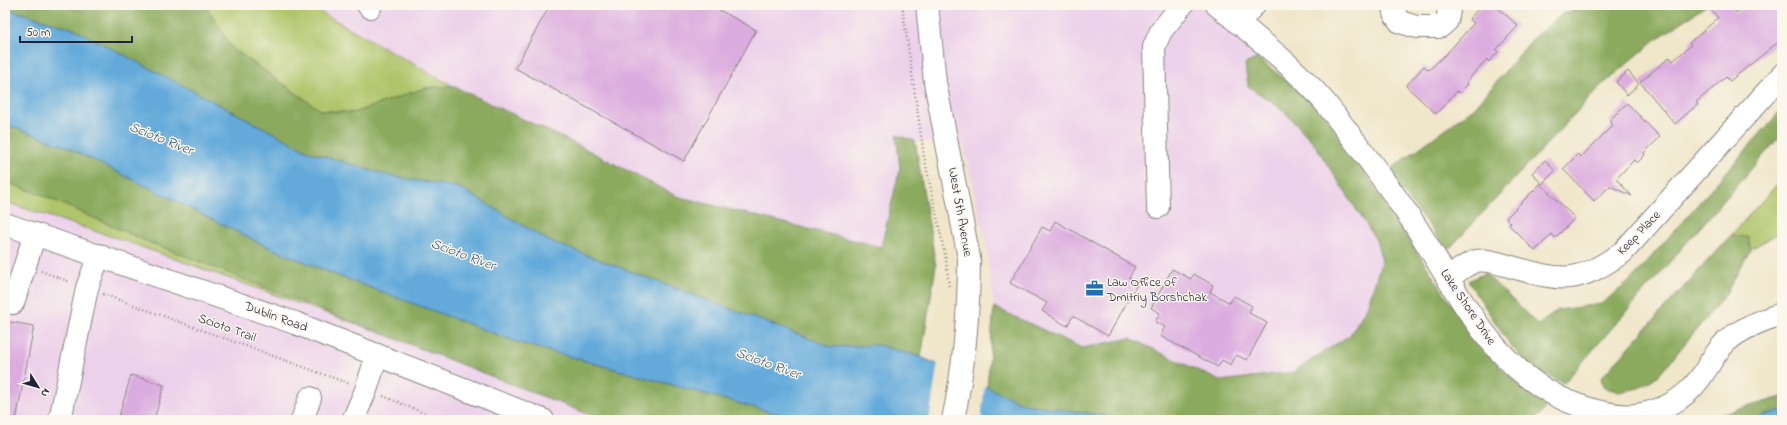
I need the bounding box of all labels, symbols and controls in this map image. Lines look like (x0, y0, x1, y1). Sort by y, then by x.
scale bar (20, 18, 132, 44)
text: 50 m (26, 24, 50, 42)
water label: Scioto River (126, 117, 198, 162)
street label: West 5th Avenue (943, 166, 977, 258)
street label: Keep Place (1613, 206, 1665, 260)
water label: Scioto River (428, 234, 500, 277)
street label: Lake Shore Drive (1435, 265, 1501, 349)
place label: Law Office of Dmitriy Borshchak (1106, 273, 1207, 308)
office icon: Law Office of Dmitriy Borshchak (1084, 279, 1104, 299)
street label: Dublin Road (241, 296, 311, 337)
street label: Scioto Trail (195, 309, 259, 347)
water label: Scioto River (733, 343, 805, 386)
north arrow (18, 367, 58, 407)
text: N (37, 385, 54, 400)

